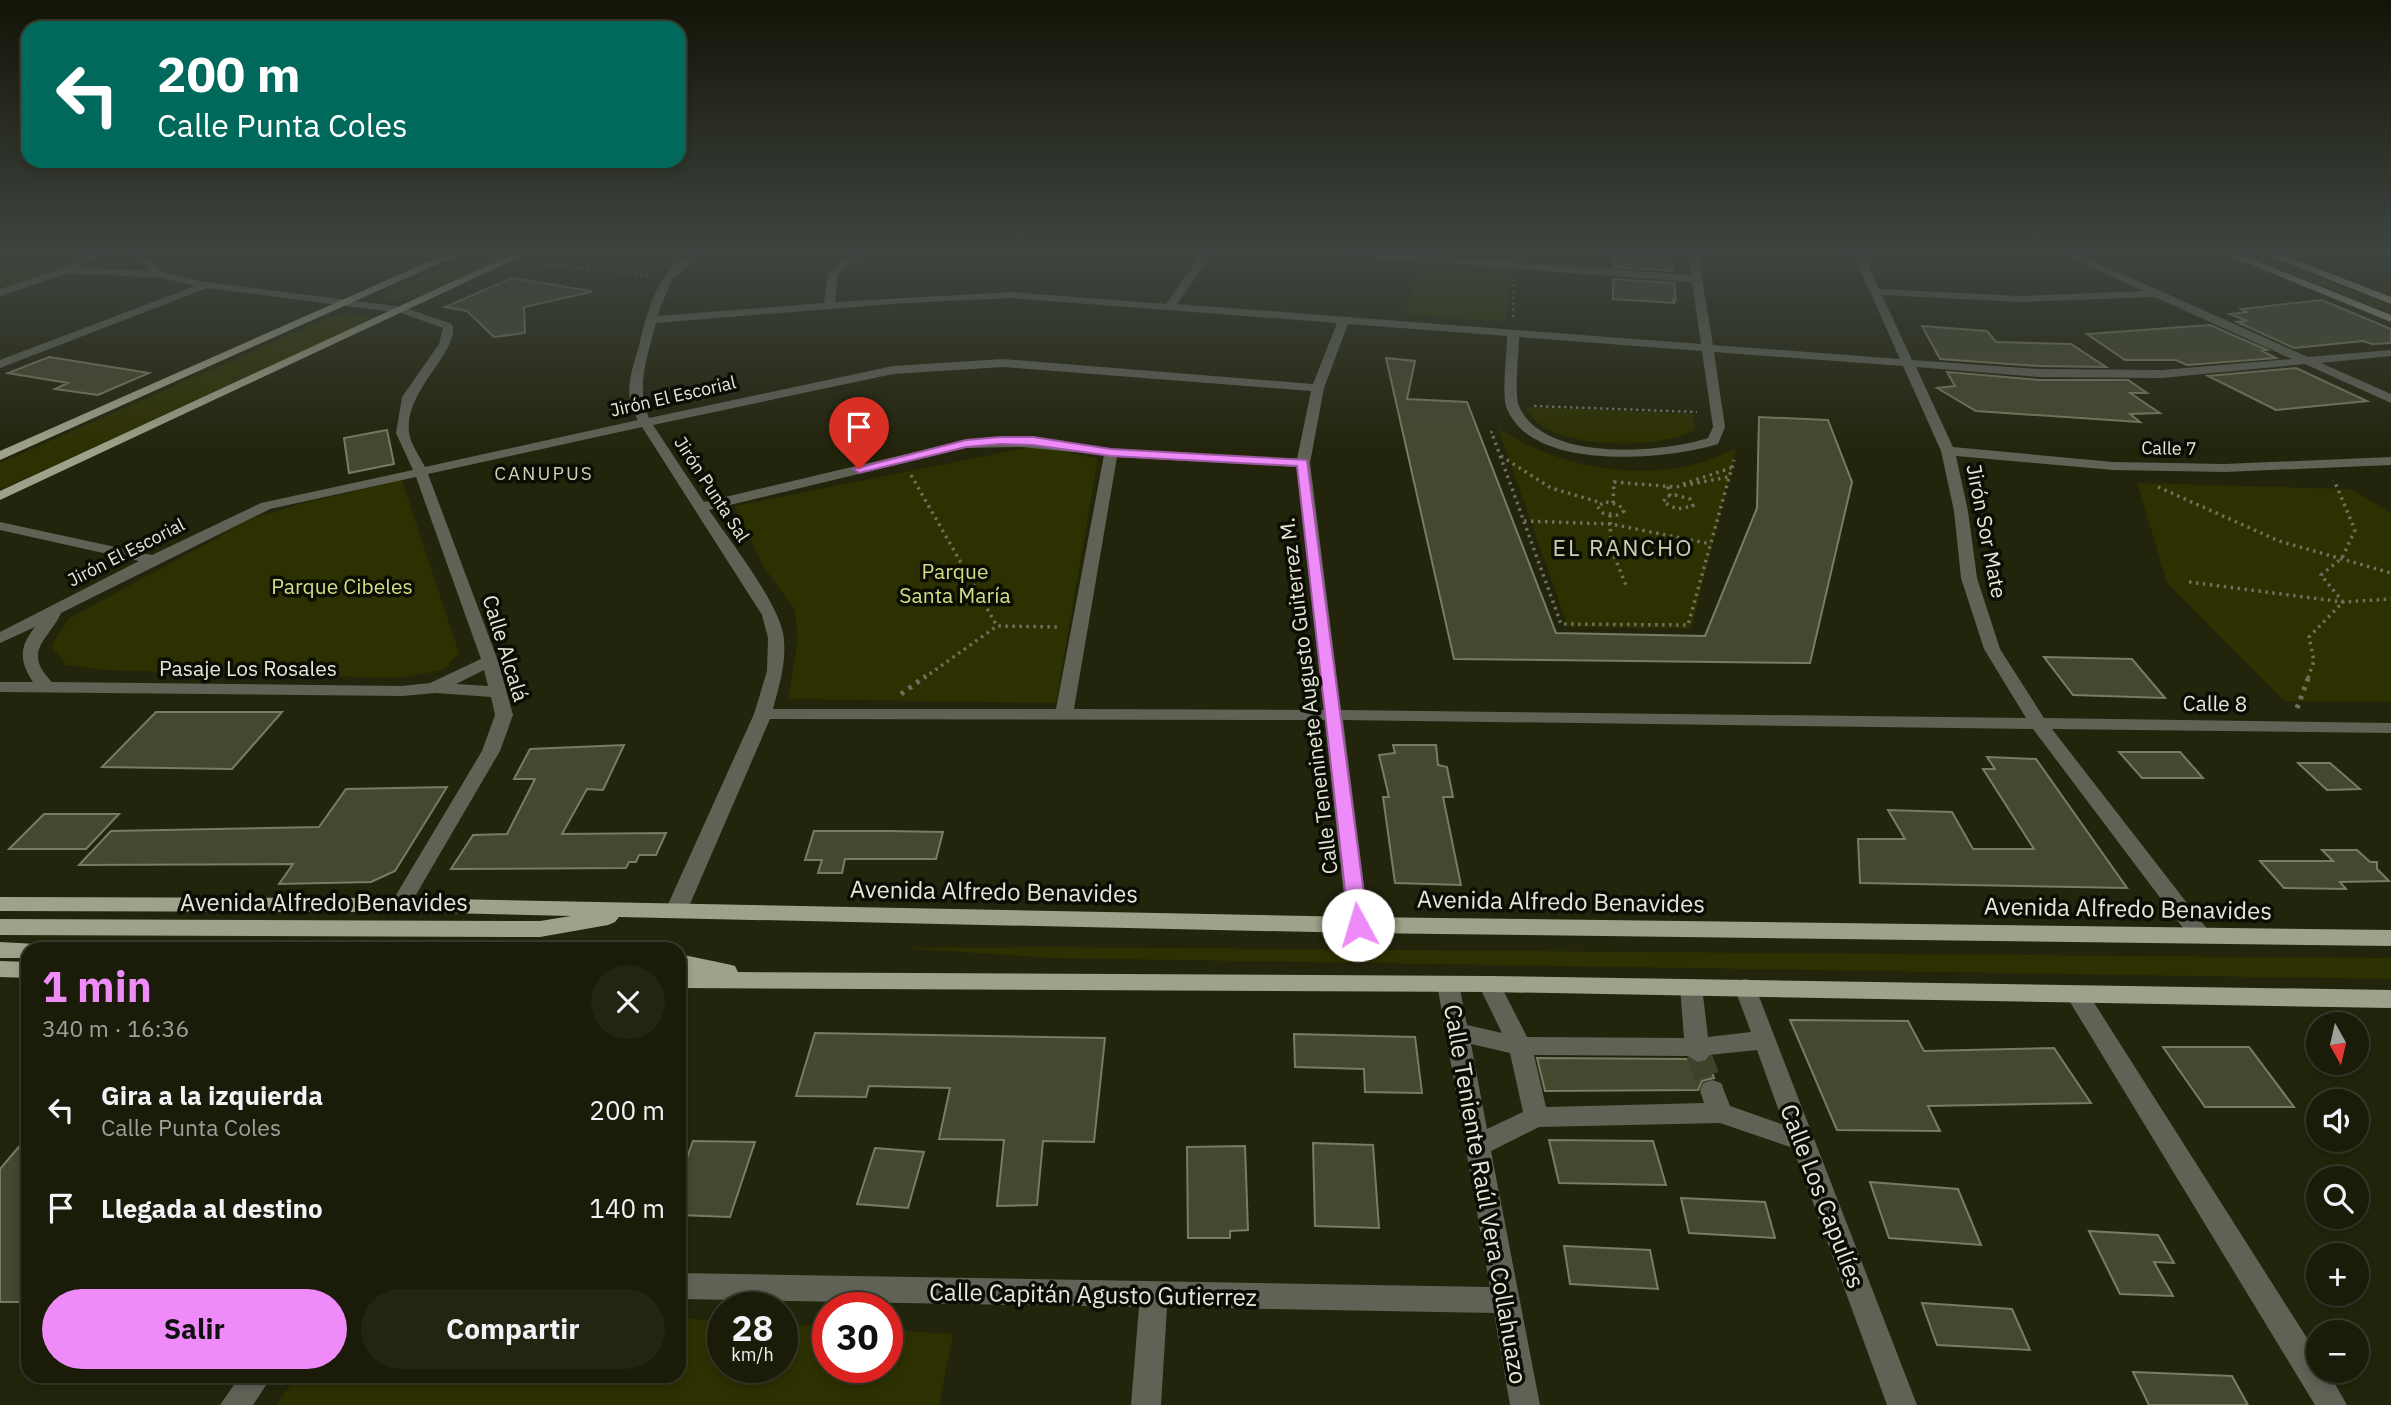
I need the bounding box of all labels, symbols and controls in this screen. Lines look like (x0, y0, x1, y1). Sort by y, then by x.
text: 200 m (157, 42, 301, 105)
icon: left (42, 49, 133, 140)
text: Calle Punta Coles (157, 104, 408, 146)
street label: Jirón El Escorial (608, 370, 738, 422)
pin (829, 397, 889, 469)
icon: arrive (840, 408, 878, 446)
street label: Jirón Punta Sal (669, 432, 755, 546)
street label: Calle 7 (2141, 436, 2197, 460)
district label: CANUPUS (494, 461, 594, 485)
street label: Jirón Sor Mate (1960, 462, 2014, 600)
street label: Jirón El Escorial (64, 513, 188, 591)
street label: Calle Teneninete Augusto Guiterrez M. (1272, 516, 1344, 876)
district label: EL RANCHO (1553, 532, 1693, 562)
park label: Parque Santa María (899, 557, 1011, 609)
park label: Parque Cibeles (271, 572, 413, 600)
street label: Calle Alcalá (477, 591, 535, 705)
street label: Pasaje Los Rosales (159, 654, 337, 682)
street label: Calle 8 (2182, 688, 2248, 718)
street label: Avenida Alfredo Benavides (850, 872, 1138, 910)
street label: Avenida Alfredo Benavides (1417, 882, 1705, 920)
street label: Avenida Alfredo Benavides (180, 886, 468, 918)
position arrow (1321, 888, 1395, 962)
street label: Avenida Alfredo Benavides (1984, 889, 2272, 927)
text: 1 min (42, 959, 152, 1014)
button: close (591, 965, 665, 1039)
street label: Calle Teniente Raúl Vera Collahuazo (1437, 1002, 1535, 1386)
north arrow (2306, 1012, 2370, 1074)
map controls (2306, 1012, 2369, 1383)
text: 340 m · 16:36 (42, 1013, 189, 1043)
text: Gira a la izquierda (101, 1078, 323, 1112)
button: sound (2306, 1089, 2369, 1152)
icon: left (42, 1091, 80, 1129)
text: 200 m (589, 1093, 665, 1127)
street label: Calle Los Capulíes (1773, 1099, 1873, 1293)
text: Calle Punta Coles (101, 1112, 281, 1142)
button: search (2306, 1166, 2369, 1229)
icon: arrive (42, 1189, 80, 1227)
text: Llegada al destino (101, 1191, 323, 1225)
text: 140 m (589, 1191, 665, 1225)
button: + (2306, 1243, 2369, 1306)
street label: Calle Capitán Agusto Gutierrez (929, 1275, 1257, 1313)
button: Salir (42, 1289, 347, 1369)
button: Compartir (361, 1289, 665, 1369)
speed limit sign: 30 (812, 1292, 903, 1383)
text: 28 (731, 1305, 774, 1351)
button: − (2306, 1320, 2369, 1383)
text: km/h (731, 1343, 774, 1366)

